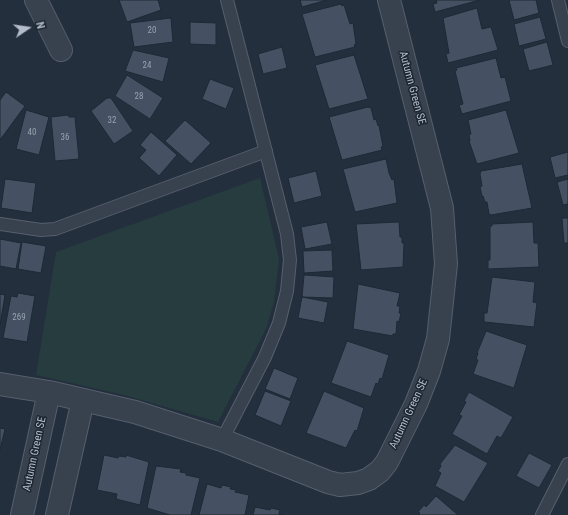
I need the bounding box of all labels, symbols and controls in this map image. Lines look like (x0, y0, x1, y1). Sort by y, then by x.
north arrow (8, 8, 48, 48)
text: N (33, 20, 47, 30)
house number: 20 (148, 26, 156, 36)
street label: Autumn Green SE (396, 50, 428, 126)
house number: 24 (143, 61, 151, 71)
house number: 28 (135, 92, 143, 102)
house number: 32 (108, 116, 116, 126)
house number: 40 (28, 128, 36, 138)
house number: 36 (61, 133, 69, 143)
house number: 269 (12, 313, 26, 323)
street label: Autumn Green SE (387, 377, 431, 451)
street label: Autumn Green SE (21, 416, 49, 492)

